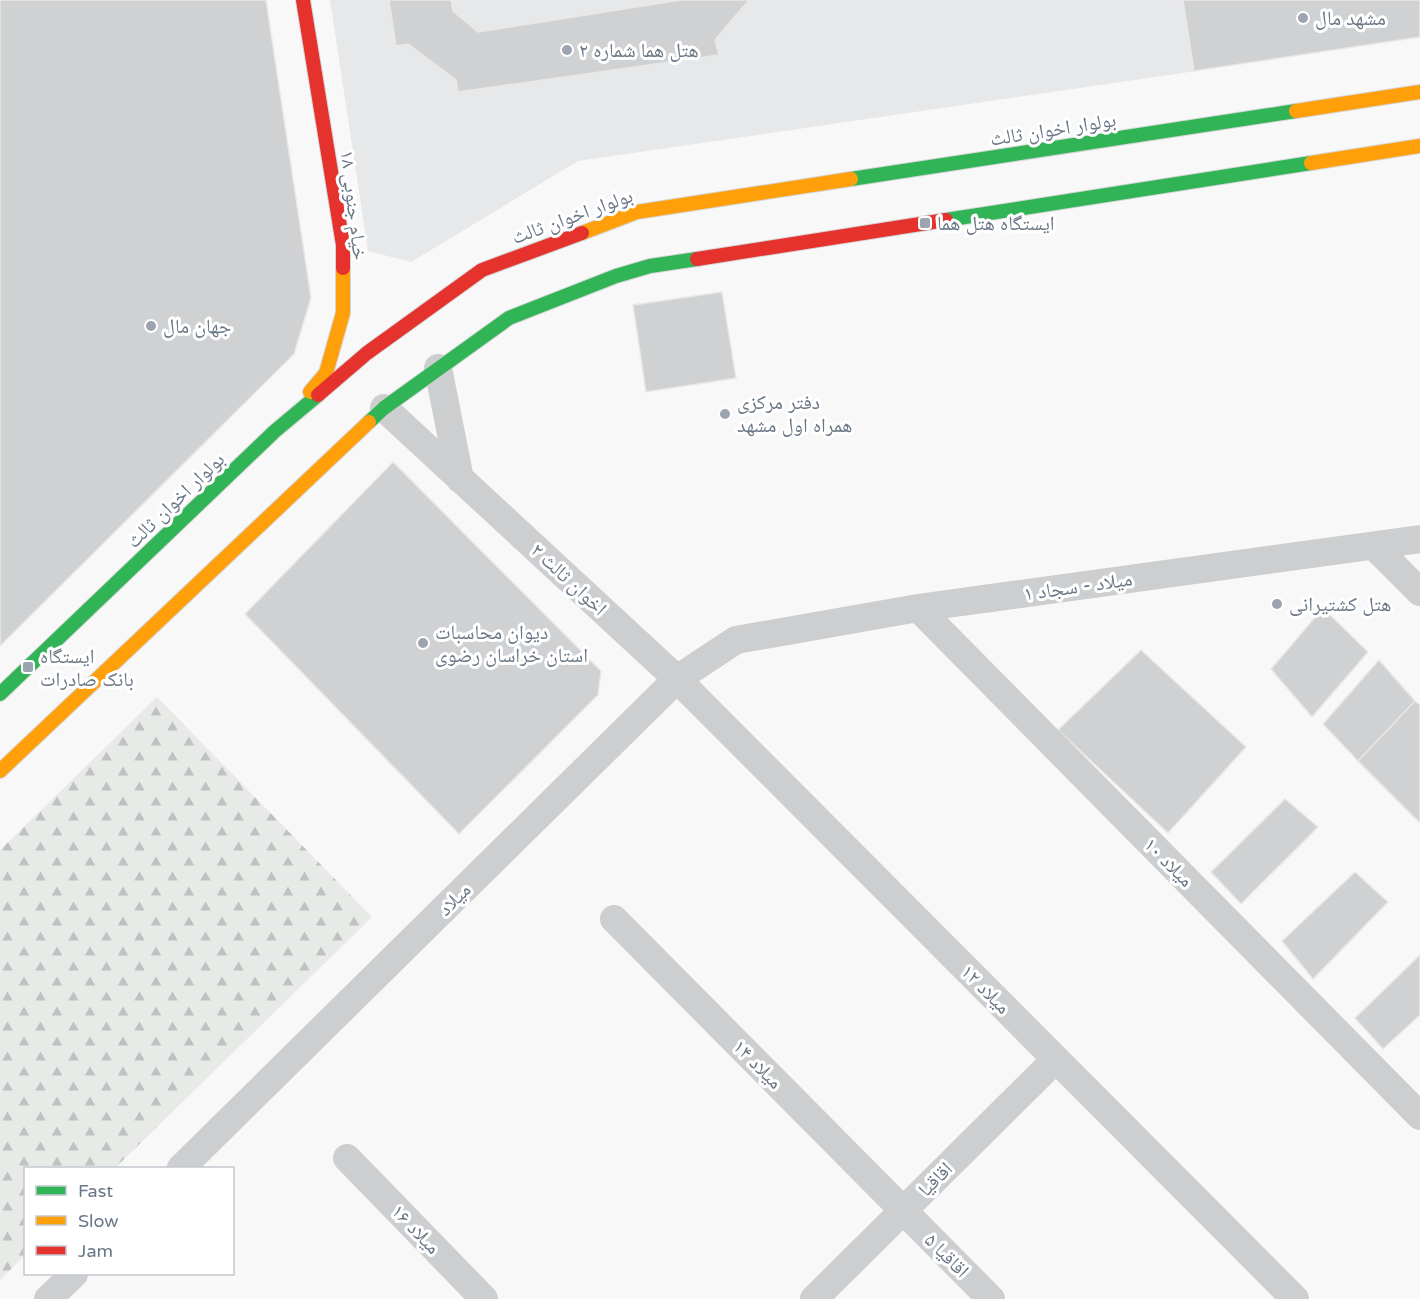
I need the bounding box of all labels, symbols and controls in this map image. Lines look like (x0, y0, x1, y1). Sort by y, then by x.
place label: مشهد مال (1315, 7, 1386, 31)
marker: مشهد مال (1296, 11, 1310, 25)
place label: هتل هما شماره ۲ (579, 39, 699, 63)
marker: هتل هما شماره ۲ (560, 43, 574, 57)
street label: بولوار اخوان ثالث (988, 108, 1118, 152)
street label: خیام جنوبی ۱۸ (333, 149, 372, 262)
street label: بولوار اخوان ثالث (508, 184, 636, 250)
place label: ایستگاه هتل هما (937, 212, 1055, 236)
marker: ایستگاه هتل هما (918, 216, 932, 230)
place label: جهان مال (163, 315, 232, 339)
marker: جهان مال (144, 319, 158, 333)
place label: دفتر مرکزی همراه اول مشهد (737, 391, 852, 438)
marker: دفتر مرکزی همراه اول مشهد (718, 407, 732, 421)
street label: بولوار اخوان ثالث (122, 448, 230, 554)
street label: اخوان ثالث ۲ (525, 538, 611, 621)
street label: میلاد - سجاد ۱ (1022, 567, 1134, 606)
place label: هتل کشتیرانی (1289, 593, 1391, 617)
marker: هتل کشتیرانی (1270, 597, 1284, 611)
place label: دیوان محاسبات استان خراسان رضوی (435, 621, 588, 668)
marker: دیوان محاسبات استان خراسان رضوی (416, 636, 430, 650)
place label: ایستگاه بانک صادرات (40, 645, 134, 692)
marker: ایستگاه بانک صادرات (21, 660, 35, 674)
street label: میلاد ۱۰ (1139, 833, 1198, 892)
street label: میلاد (433, 878, 476, 921)
street label: میلاد ۱۲ (956, 960, 1015, 1019)
street label: میلاد ۱۴ (728, 1035, 787, 1094)
street label: اقاقیا (913, 1157, 958, 1202)
legend (24, 1167, 234, 1275)
text: Fast (78, 1180, 113, 1202)
street label: میلاد ۱۶ (386, 1200, 445, 1260)
text: Slow (78, 1210, 119, 1232)
street label: اقاقیا ۵ (919, 1228, 974, 1283)
text: Jam (78, 1240, 113, 1262)

